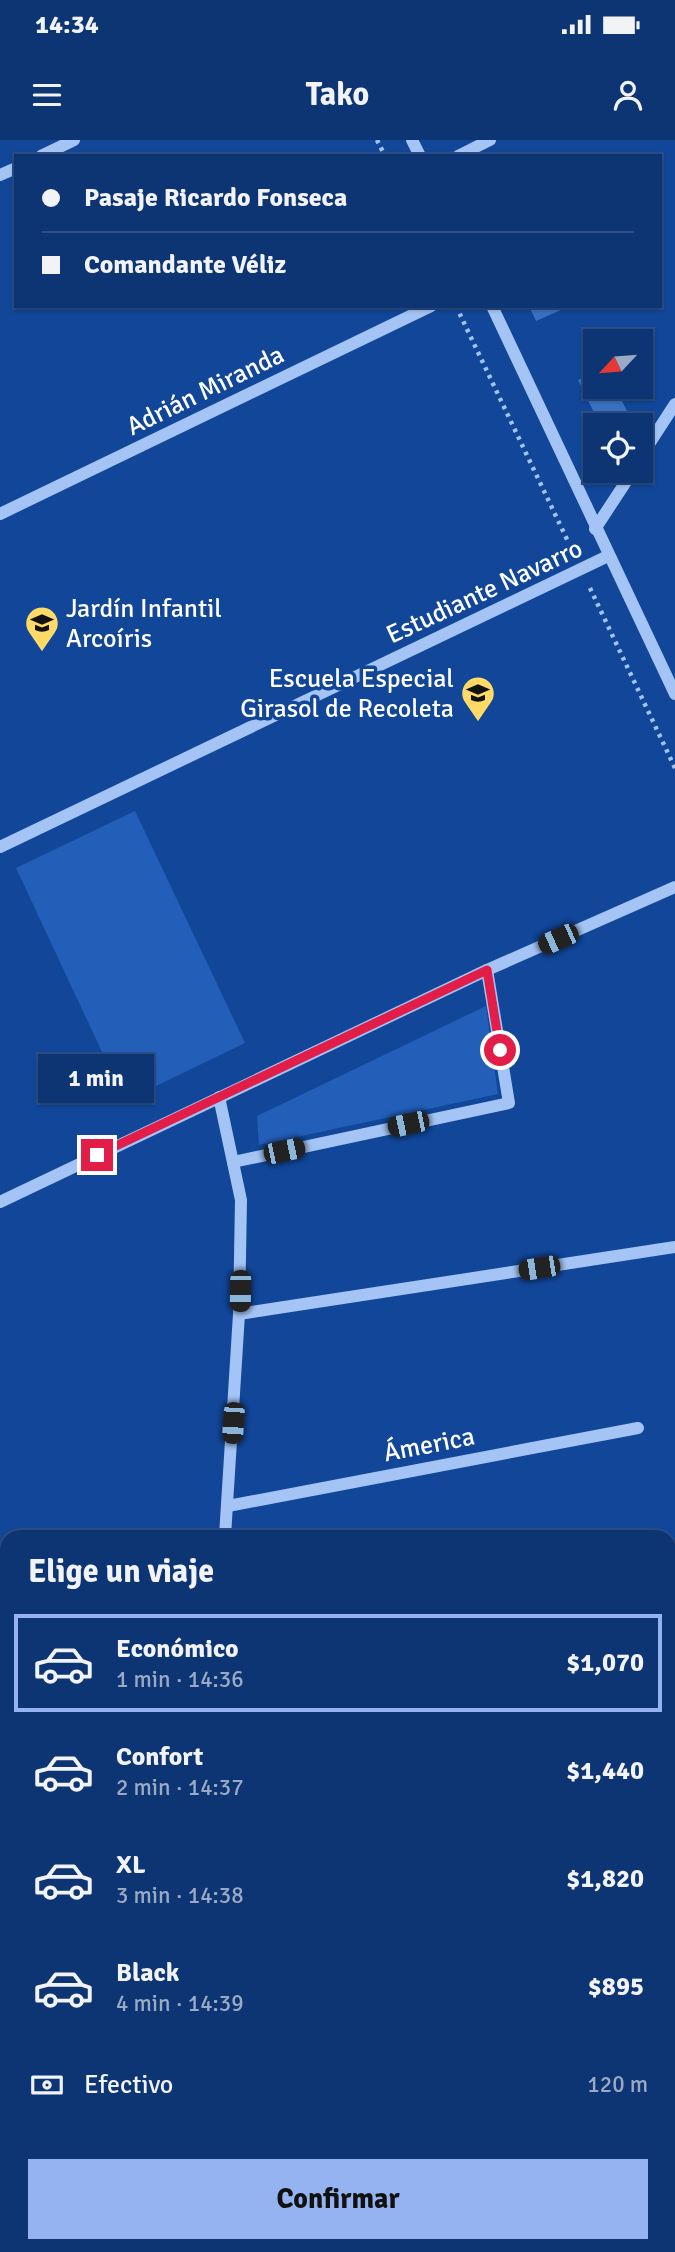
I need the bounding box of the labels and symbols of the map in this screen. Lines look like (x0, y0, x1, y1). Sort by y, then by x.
north arrow (583, 329, 653, 399)
street label: Adrián Miranda (121, 339, 289, 443)
street label: Estudiante Navarro (381, 532, 588, 651)
place label: Jardín Infantil Arcoíris (66, 593, 222, 655)
school or university icon: Jardín Infantil Arcoíris (23, 604, 61, 653)
place label: Escuela Especial Girasol de Recoleta (240, 663, 454, 725)
school or university icon: Escuela Especial Girasol de Recoleta (459, 674, 497, 723)
car (535, 921, 582, 957)
route start (484, 1034, 516, 1066)
callout: 1 min (39, 1054, 155, 1102)
car (386, 1109, 431, 1139)
car (262, 1136, 307, 1166)
route end (81, 1139, 113, 1171)
car (517, 1254, 562, 1282)
car (230, 1270, 251, 1312)
car (222, 1401, 245, 1445)
street label: Ámerica (381, 1420, 477, 1469)

